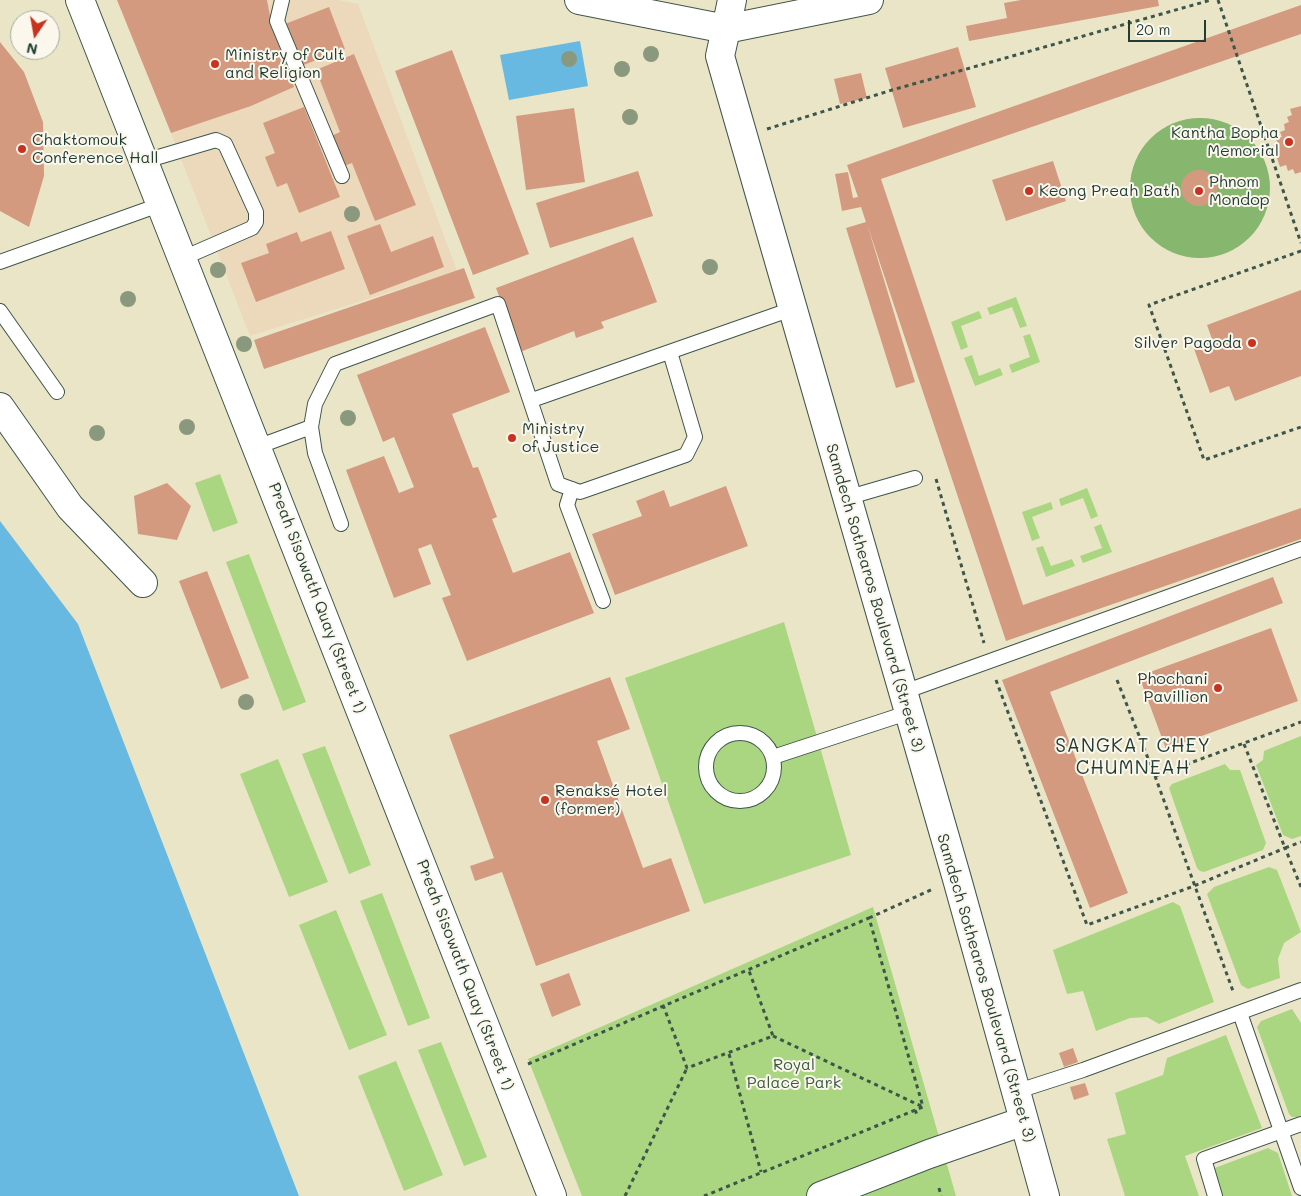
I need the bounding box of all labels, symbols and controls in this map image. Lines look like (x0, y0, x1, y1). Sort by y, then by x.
north arrow (10, 10, 60, 60)
scale bar (1131, 10, 1208, 42)
text: 20 m (1136, 19, 1170, 39)
text: N (25, 39, 39, 60)
place label: Ministry of Cult and Religion (225, 45, 345, 83)
marker: Ministry of Cult and Religion (209, 58, 221, 70)
place label: Kantha Bopha Memorial (1171, 123, 1279, 161)
place label: Chaktomouk Conference Hall (32, 130, 159, 168)
marker: Kantha Bopha Memorial (1283, 136, 1295, 148)
marker: Chaktomouk Conference Hall (16, 143, 28, 155)
place label: Phnom Mondop (1209, 172, 1270, 210)
place label: Keong Preah Bath (1039, 181, 1179, 201)
marker: Keong Preah Bath (1023, 185, 1035, 197)
marker: Phnom Mondop (1193, 185, 1205, 197)
place label: Silver Pagoda (1134, 333, 1242, 353)
marker: Silver Pagoda (1246, 337, 1258, 349)
place label: Ministry of Justice (522, 419, 599, 457)
marker: Ministry of Justice (506, 432, 518, 444)
street label: Samdech Sothearos Boulevard (Street 3) (822, 441, 928, 755)
street label: Preah Sisowath Quay (Street 1) (264, 480, 370, 716)
place label: Phochani Pavillion (1138, 669, 1208, 707)
marker: Phochani Pavillion (1212, 682, 1224, 694)
district label: SANGKAT CHEY CHUMNEAH (1054, 735, 1212, 779)
place label: Renaksé Hotel (former) (555, 781, 667, 819)
marker: Renaksé Hotel (former) (539, 794, 551, 806)
street label: Samdech Sothearos Boulevard (Street 3) (933, 831, 1039, 1145)
street label: Preah Sisowath Quay (Street 1) (412, 857, 518, 1093)
park label: Royal Palace Park (747, 1055, 841, 1093)

